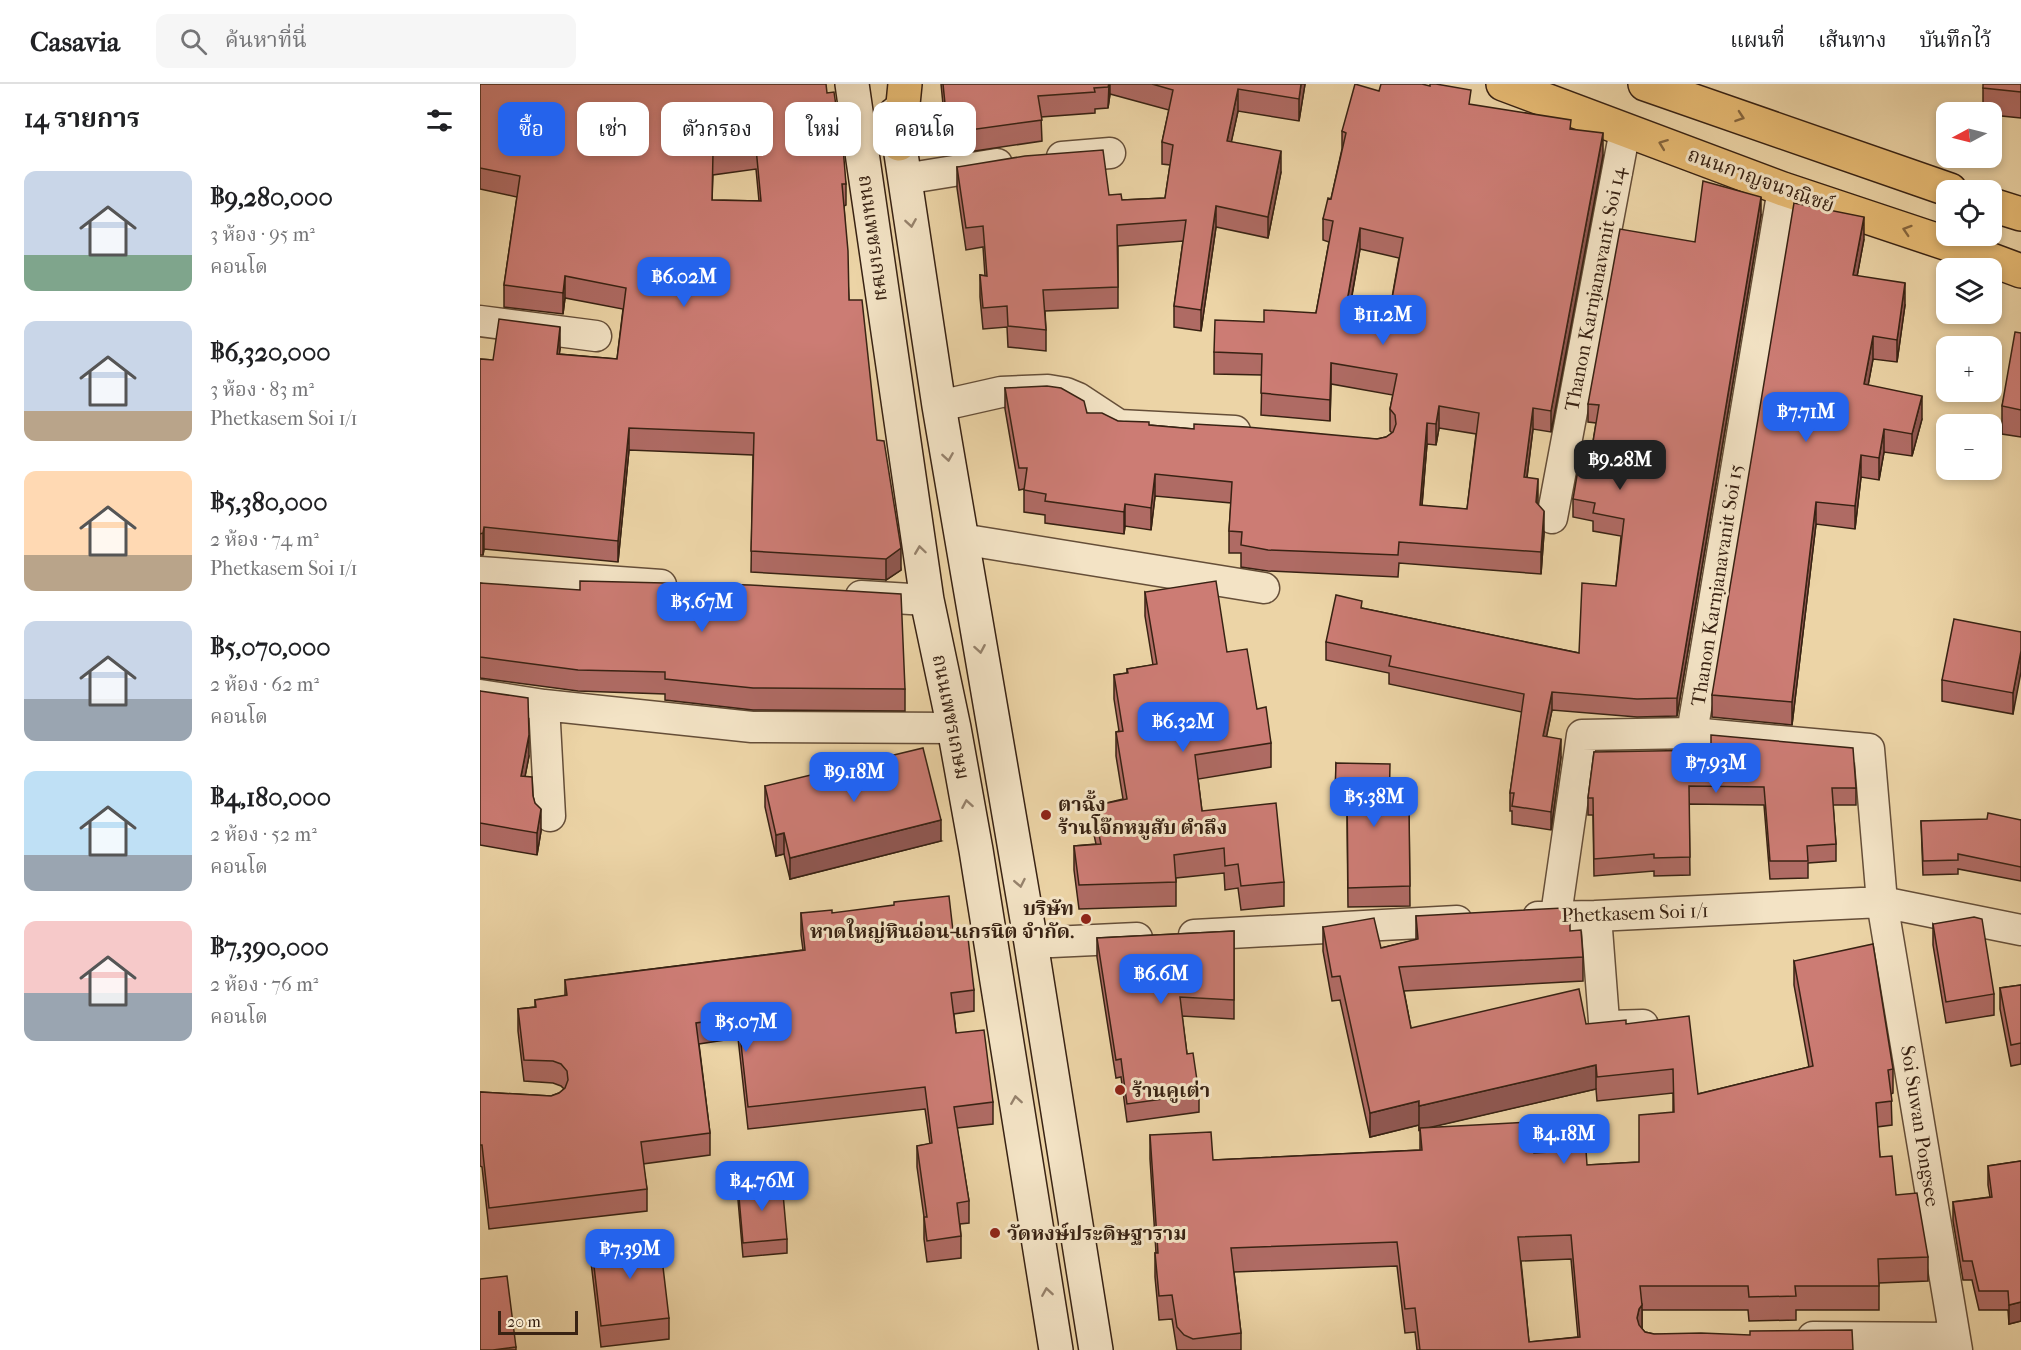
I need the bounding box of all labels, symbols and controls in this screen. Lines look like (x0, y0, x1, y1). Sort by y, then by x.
search box (156, 14, 576, 68)
text: Casavia (30, 25, 120, 58)
icon: search (177, 25, 210, 58)
text: ค้นหาที่นี่ (225, 27, 307, 53)
text: แผนที่ (1730, 28, 1785, 52)
text: เส้นทาง (1818, 28, 1886, 52)
text: บันทึกไว้ (1919, 28, 1991, 52)
chip: ซื้อ (498, 102, 565, 156)
chip: เช่า (577, 102, 649, 156)
chip: ตัวกรอง (661, 102, 773, 156)
chip: ใหม่ (785, 102, 861, 156)
chip: คอนโด (873, 102, 976, 156)
north arrow (1936, 102, 2002, 168)
map controls (1936, 102, 2002, 480)
text: 14 รายการ (24, 103, 140, 134)
icon: filters (423, 104, 456, 137)
one-way arrow (1734, 110, 1745, 123)
one-way arrow (1659, 139, 1669, 152)
street label: ถนนกาญจนวณิชย์ (1685, 143, 1838, 217)
street label: Thanon Karnjanavanit Soi 14 (1560, 164, 1630, 413)
street label: ถนนเพชรเกษม (854, 173, 894, 303)
button: locate (1936, 180, 2002, 246)
text: ฿9,280,000 (210, 182, 333, 213)
icon: home (72, 195, 144, 267)
one-way arrow (904, 218, 916, 227)
text: 3 ห้อง · 95 m² (210, 223, 315, 246)
one-way arrow (1902, 225, 1913, 238)
text: คอนโด (210, 255, 268, 278)
pin: ฿6.02M (635, 257, 733, 308)
button: layers (1936, 258, 2002, 324)
text: ฿6.02M (651, 265, 717, 288)
pin: ฿11.2M (1334, 295, 1432, 346)
text: ฿11.2M (1354, 303, 1412, 326)
button: + (1936, 336, 2002, 402)
text: ฿6,320,000 (210, 337, 331, 368)
icon: home (72, 345, 144, 417)
text: 3 ห้อง · 83 m² (210, 378, 314, 401)
pin: ฿7.71M (1757, 392, 1855, 443)
text: ฿7.71M (1777, 400, 1835, 423)
text: Phetkasem Soi 1/1 (210, 407, 358, 430)
button: − (1936, 414, 2002, 480)
pin: ฿9.28M (1571, 440, 1669, 491)
text: ฿9.28M (1588, 448, 1652, 471)
one-way arrow (941, 452, 953, 461)
street label: Thanon Karnjanavanit Soi 15 (1686, 462, 1748, 708)
text: ฿5,380,000 (210, 487, 328, 518)
icon: home (72, 495, 144, 567)
text: 2 ห้อง · 74 m² (210, 528, 319, 551)
one-way arrow (914, 546, 926, 555)
text: Phetkasem Soi 1/1 (210, 557, 358, 580)
pin: ฿5.67M (653, 582, 751, 633)
text: ฿5.67M (671, 590, 733, 613)
text: ฿5,070,000 (210, 632, 331, 663)
one-way arrow (973, 644, 986, 654)
icon: home (72, 645, 144, 717)
street label: ถนนเพชรเกษม (928, 652, 974, 782)
text: 2 ห้อง · 62 m² (210, 673, 319, 696)
pin: ฿6.32M (1134, 702, 1232, 753)
text: คอนโด (210, 705, 268, 728)
text: ฿6.32M (1152, 710, 1214, 733)
pin: ฿7.93M (1667, 743, 1765, 794)
text: ฿7.93M (1685, 751, 1747, 774)
pin: ฿9.18M (805, 752, 903, 803)
text: ฿9.18M (823, 760, 885, 783)
pin: ฿5.38M (1325, 777, 1423, 828)
text: ฿4,180,000 (210, 782, 331, 813)
text: ฿5.38M (1344, 785, 1404, 808)
place label: ตาฉั้ง ร้านโจ๊กหมูสับ ตำลึง (1058, 789, 1227, 840)
icon: home (72, 795, 144, 867)
one-way arrow (962, 799, 974, 808)
marker: ตาฉั้ง ร้านโจ๊กหมูสับ ตำลึง (1039, 808, 1053, 822)
text: 2 ห้อง · 52 m² (210, 823, 317, 846)
text: คอนโด (210, 855, 268, 878)
one-way arrow (1013, 877, 1026, 887)
place label: บริษัท หาดใหญ่หินอ่อน-แกรนิต จำกัด. (810, 897, 1074, 943)
street label: Phetkasem Soi 1/1 (1561, 899, 1709, 927)
marker: บริษัท หาดใหญ่หินอ่อน-แกรนิต จำกัด. (1079, 912, 1093, 926)
text: ฿7,390,000 (210, 932, 329, 963)
icon: home (72, 945, 144, 1017)
pin: ฿6.6M (1119, 954, 1203, 1005)
text: ฿6.6M (1134, 962, 1189, 985)
text: 2 ห้อง · 76 m² (210, 973, 318, 996)
pin: ฿5.07M (697, 1002, 795, 1053)
text: คอนโด (210, 1005, 268, 1028)
text: ฿5.07M (715, 1010, 777, 1033)
street label: Soi Suwan Pongsee (1896, 1044, 1944, 1208)
place label: ร้านคูเต่า (1132, 1079, 1210, 1103)
marker: ร้านคูเต่า (1113, 1083, 1127, 1097)
one-way arrow (1010, 1095, 1023, 1105)
pin: ฿4.18M (1515, 1114, 1613, 1165)
text: ฿4.18M (1533, 1122, 1595, 1145)
pin: ฿4.76M (713, 1161, 811, 1212)
text: ฿4.76M (729, 1169, 795, 1192)
place label: วัดหงษ์ประดิษฐาราม (1007, 1222, 1187, 1245)
marker: วัดหงษ์ประดิษฐาราม (988, 1226, 1002, 1240)
pin: ฿7.39M (581, 1229, 679, 1280)
text: ฿7.39M (599, 1237, 661, 1260)
one-way arrow (1041, 1288, 1054, 1298)
scale bar (498, 1308, 578, 1336)
text: 20 m (507, 1312, 541, 1331)

